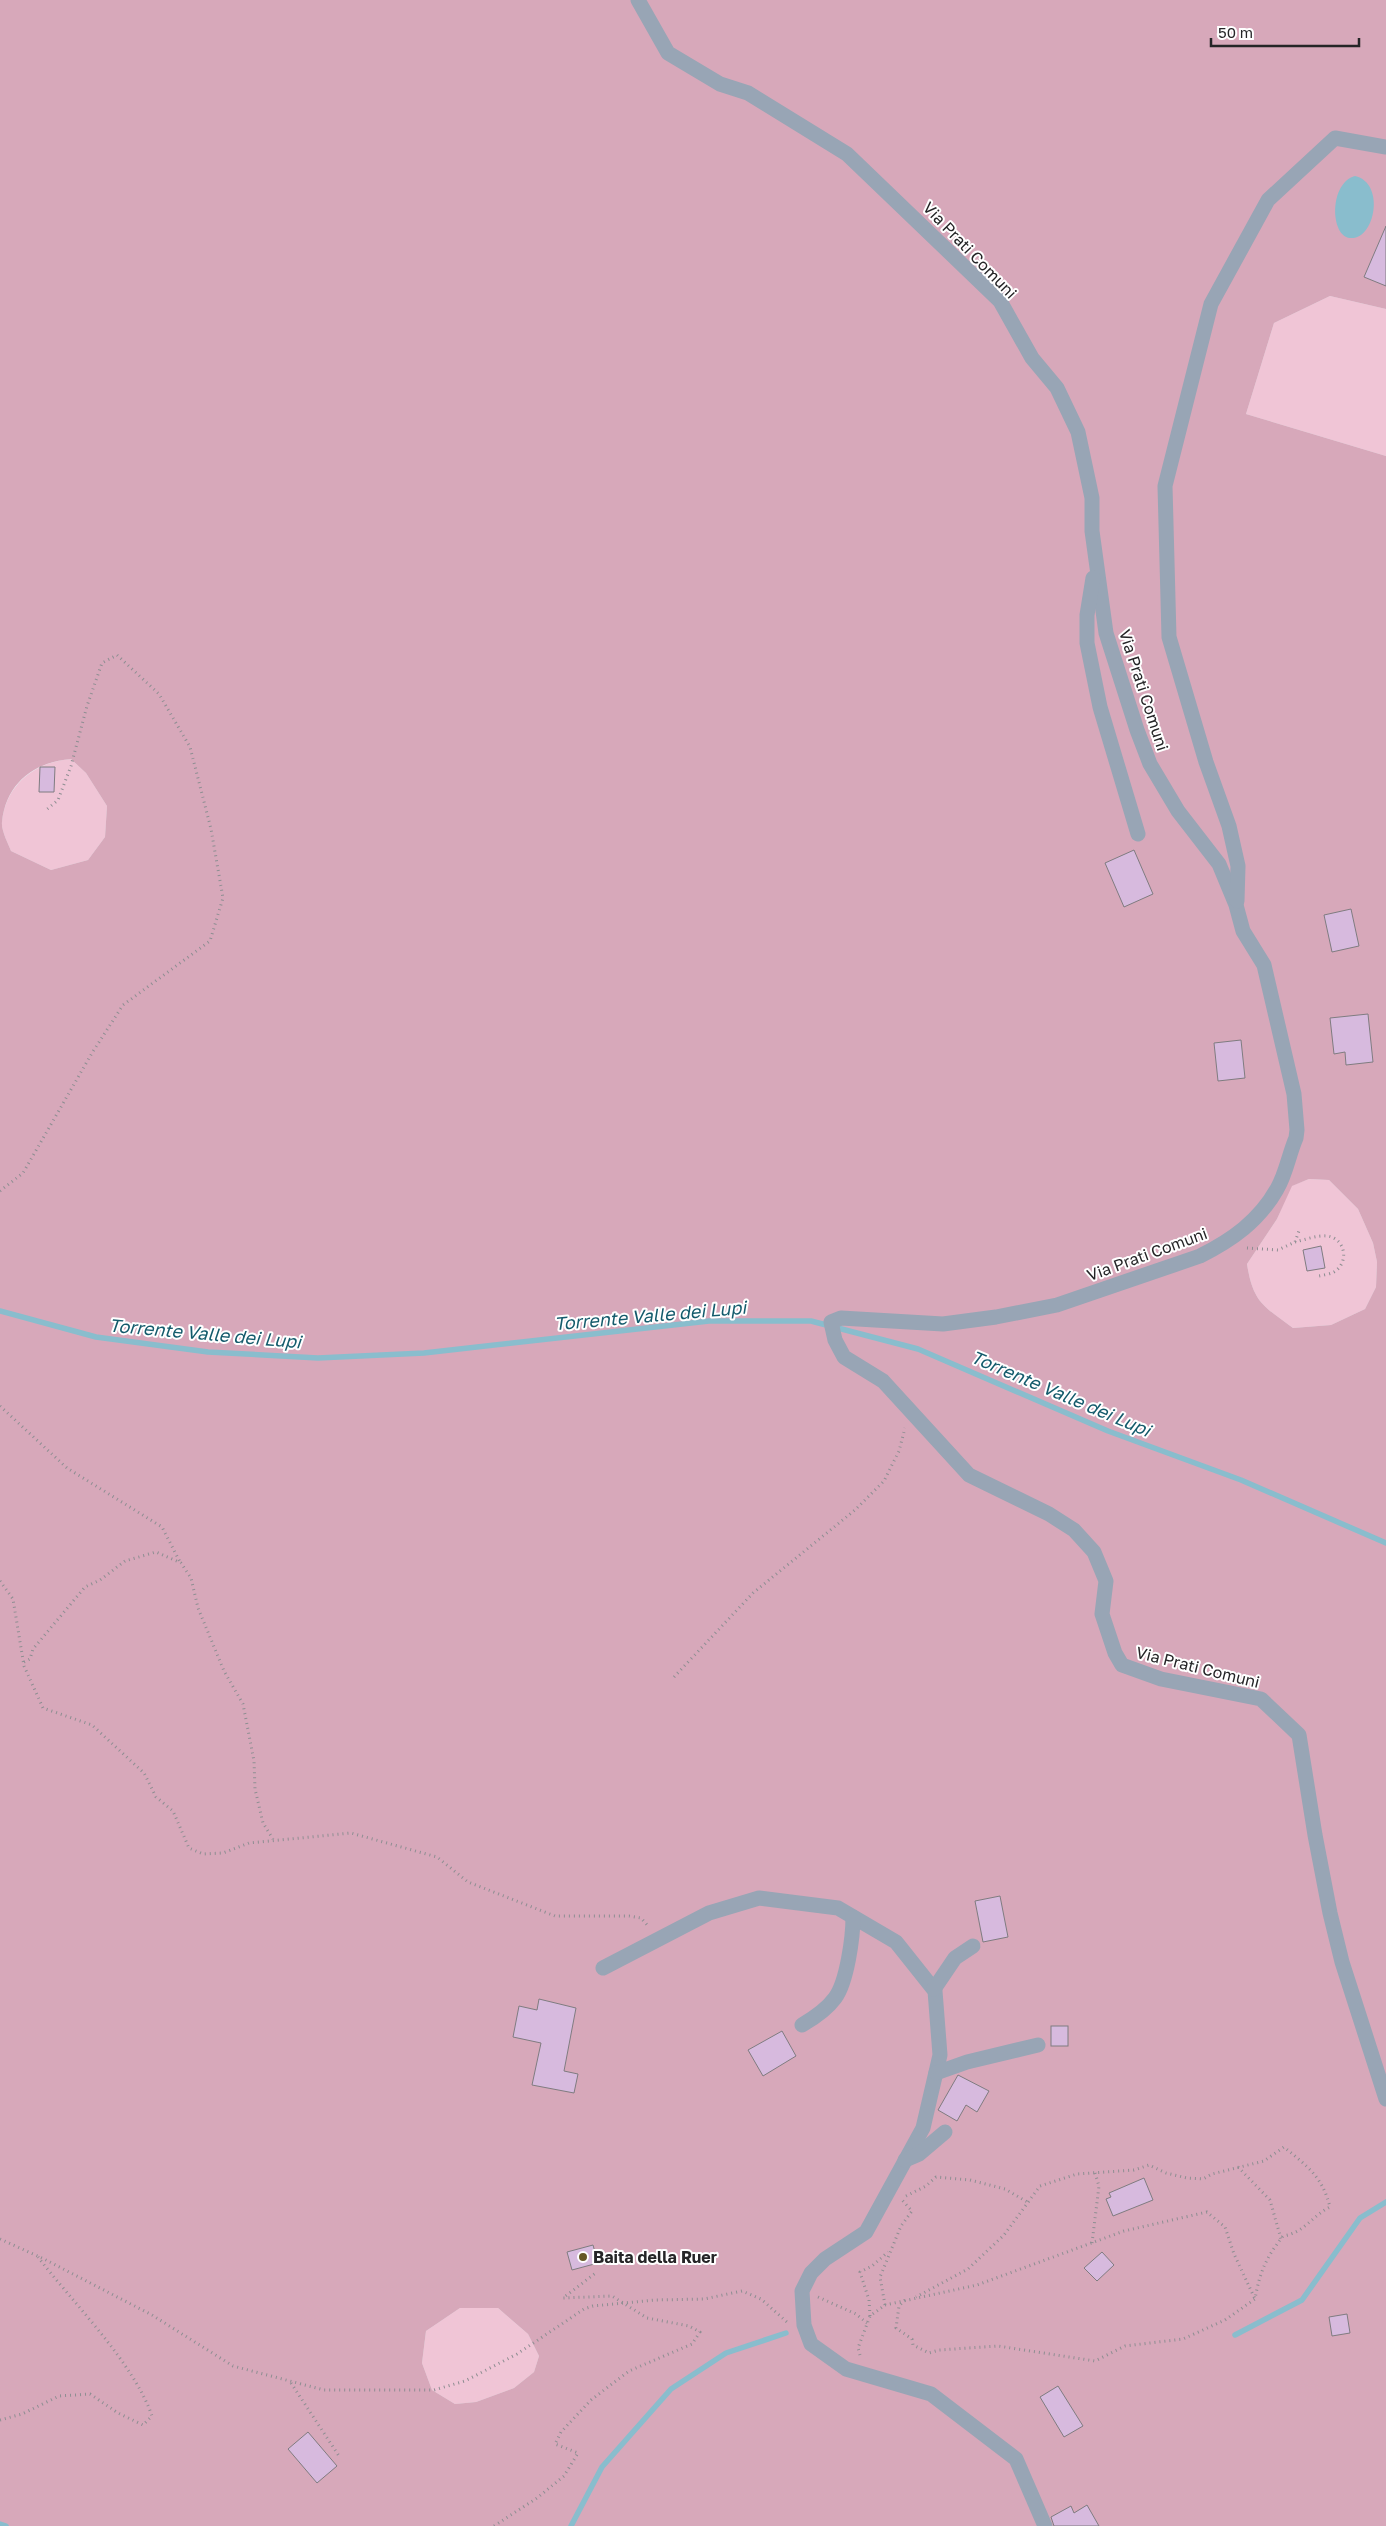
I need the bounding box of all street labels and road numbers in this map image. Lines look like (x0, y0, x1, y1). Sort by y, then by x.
street label: Via Prati Comuni (919, 198, 1021, 302)
street label: Via Prati Comuni (1115, 627, 1173, 753)
street label: Via Prati Comuni (1084, 1223, 1210, 1285)
street label: Via Prati Comuni (1134, 1642, 1262, 1692)

